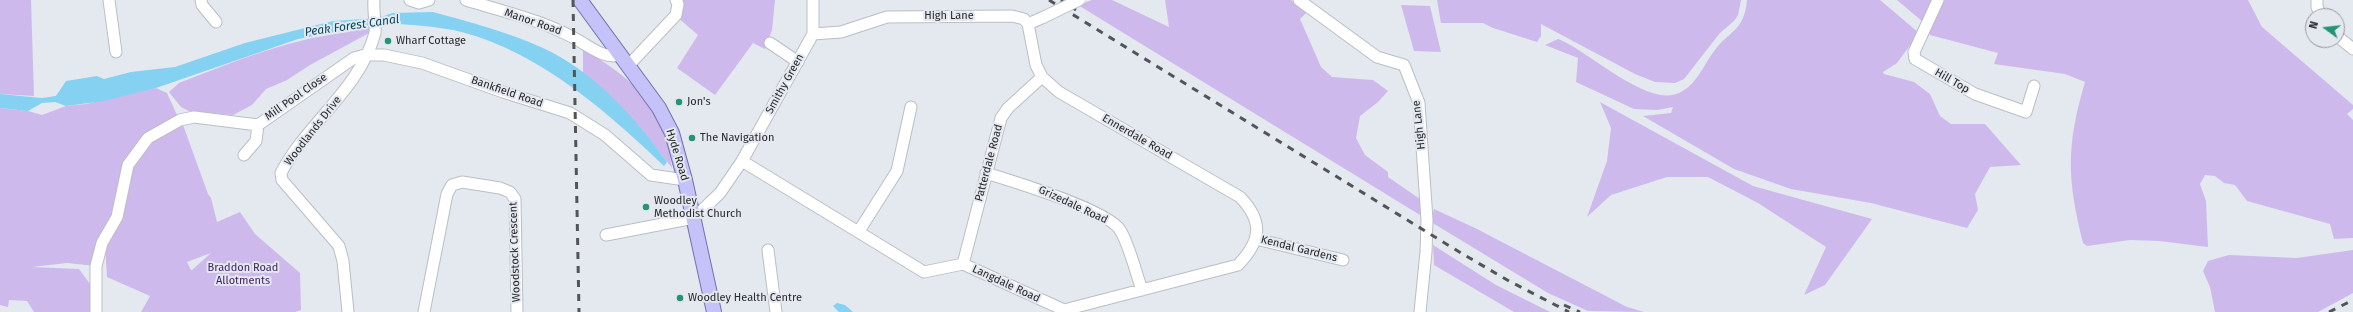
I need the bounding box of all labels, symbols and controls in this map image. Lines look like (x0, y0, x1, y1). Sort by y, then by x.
street label: Manor Road (503, 6, 563, 38)
north arrow (2305, 8, 2345, 48)
street label: High Lane (924, 9, 974, 23)
water label: Peak Forest Canal (304, 12, 400, 40)
text: N (2307, 20, 2321, 30)
place label: Wharf Cottage (396, 34, 466, 48)
marker: Wharf Cottage (383, 36, 393, 46)
street label: Smithy Green (763, 52, 807, 116)
street label: Hill Top (1932, 66, 1972, 96)
street label: Mill Pool Close (262, 71, 330, 123)
street label: Bankfield Road (469, 74, 545, 110)
street label: Woodlands Drive (282, 94, 344, 168)
place label: Jon's (687, 95, 711, 109)
marker: Jon's (674, 97, 684, 107)
street label: High Lane (1410, 100, 1428, 150)
street label: Ennerdale Road (1100, 112, 1174, 162)
street label: Patterdale Road (972, 123, 1006, 203)
street label: Hyde Road (663, 127, 691, 183)
place label: The Navigation (700, 131, 774, 145)
marker: The Navigation (687, 133, 697, 143)
street label: Grizedale Road (1036, 183, 1110, 227)
place label: Woodley Methodist Church (654, 194, 742, 220)
street label: Woodstock Crescent (507, 202, 523, 302)
marker: Woodley Methodist Church (641, 202, 651, 212)
street label: Kendal Gardens (1259, 233, 1339, 265)
park label: Braddon Road Allotments (208, 261, 278, 287)
street label: Langdale Road (970, 263, 1042, 305)
place label: Woodley Health Centre (688, 291, 802, 305)
marker: Woodley Health Centre (675, 293, 685, 303)

